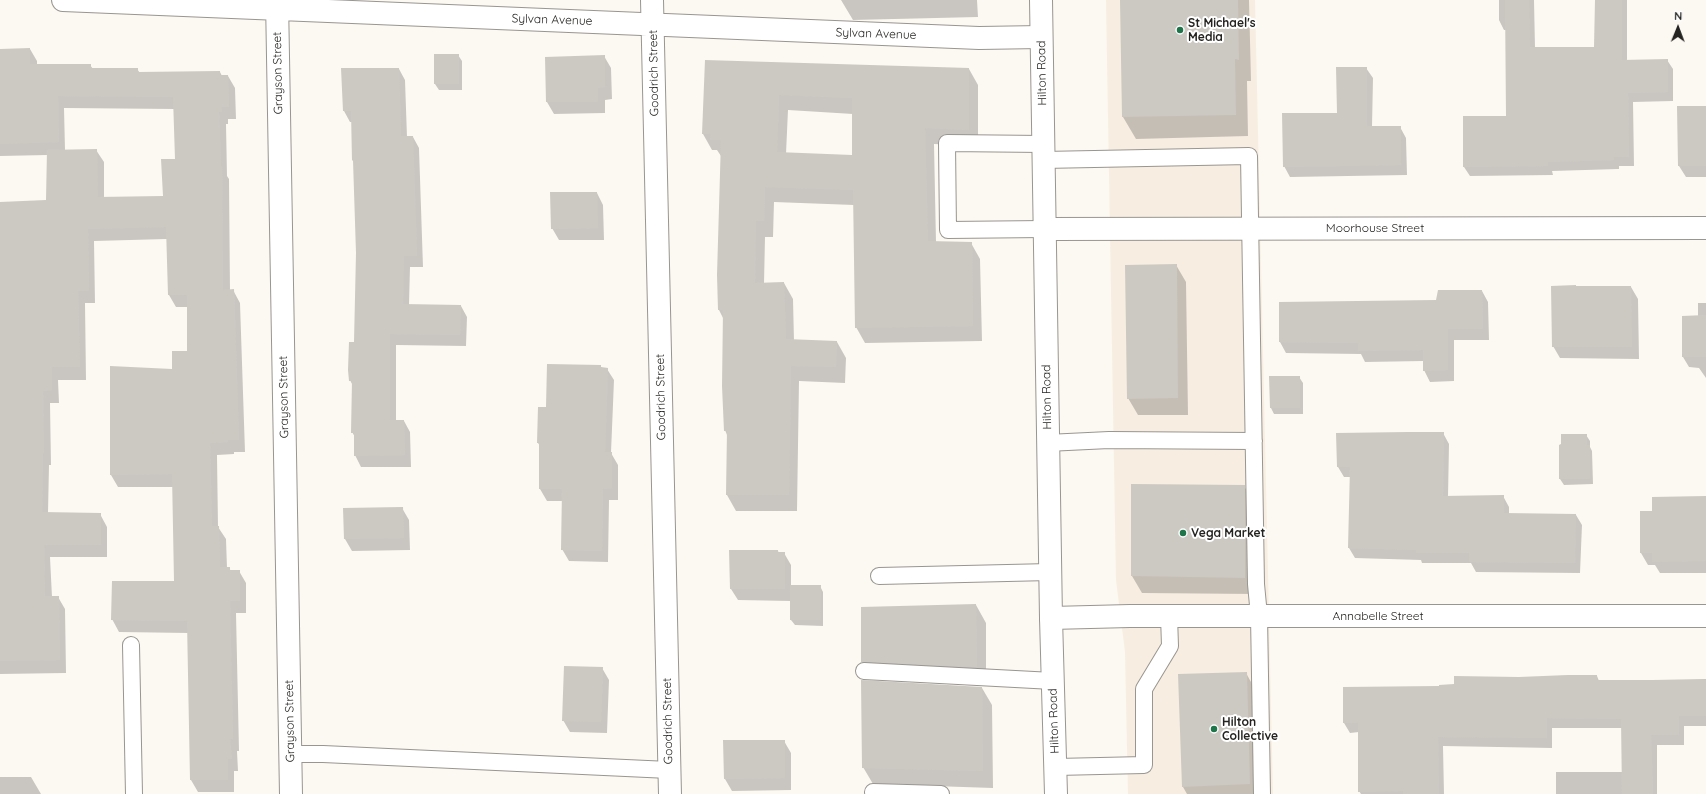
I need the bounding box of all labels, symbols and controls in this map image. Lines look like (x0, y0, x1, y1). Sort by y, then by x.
north arrow (1658, 8, 1698, 48)
text: N (1674, 9, 1682, 23)
street label: Sylvan Avenue (511, 11, 593, 29)
place label: St Michael's Media (1188, 16, 1256, 44)
street label: Sylvan Avenue (835, 25, 917, 43)
marker: St Michael's Media (1175, 25, 1185, 35)
street label: Goodrich Street (646, 30, 662, 116)
street label: Grayson Street (270, 32, 286, 114)
street label: Hilton Road (1034, 40, 1050, 106)
street label: Moorhouse Street (1326, 221, 1424, 235)
street label: Goodrich Street (653, 354, 669, 440)
street label: Grayson Street (276, 356, 292, 438)
street label: Hilton Road (1039, 364, 1055, 430)
place label: Vega Market (1191, 526, 1265, 540)
marker: Vega Market (1178, 528, 1188, 538)
street label: Annabelle Street (1332, 609, 1424, 623)
street label: Goodrich Street (660, 678, 676, 764)
street label: Grayson Street (282, 680, 298, 762)
street label: Hilton Road (1046, 688, 1062, 754)
place label: Hilton Collective (1222, 715, 1278, 743)
marker: Hilton Collective (1209, 724, 1219, 734)

